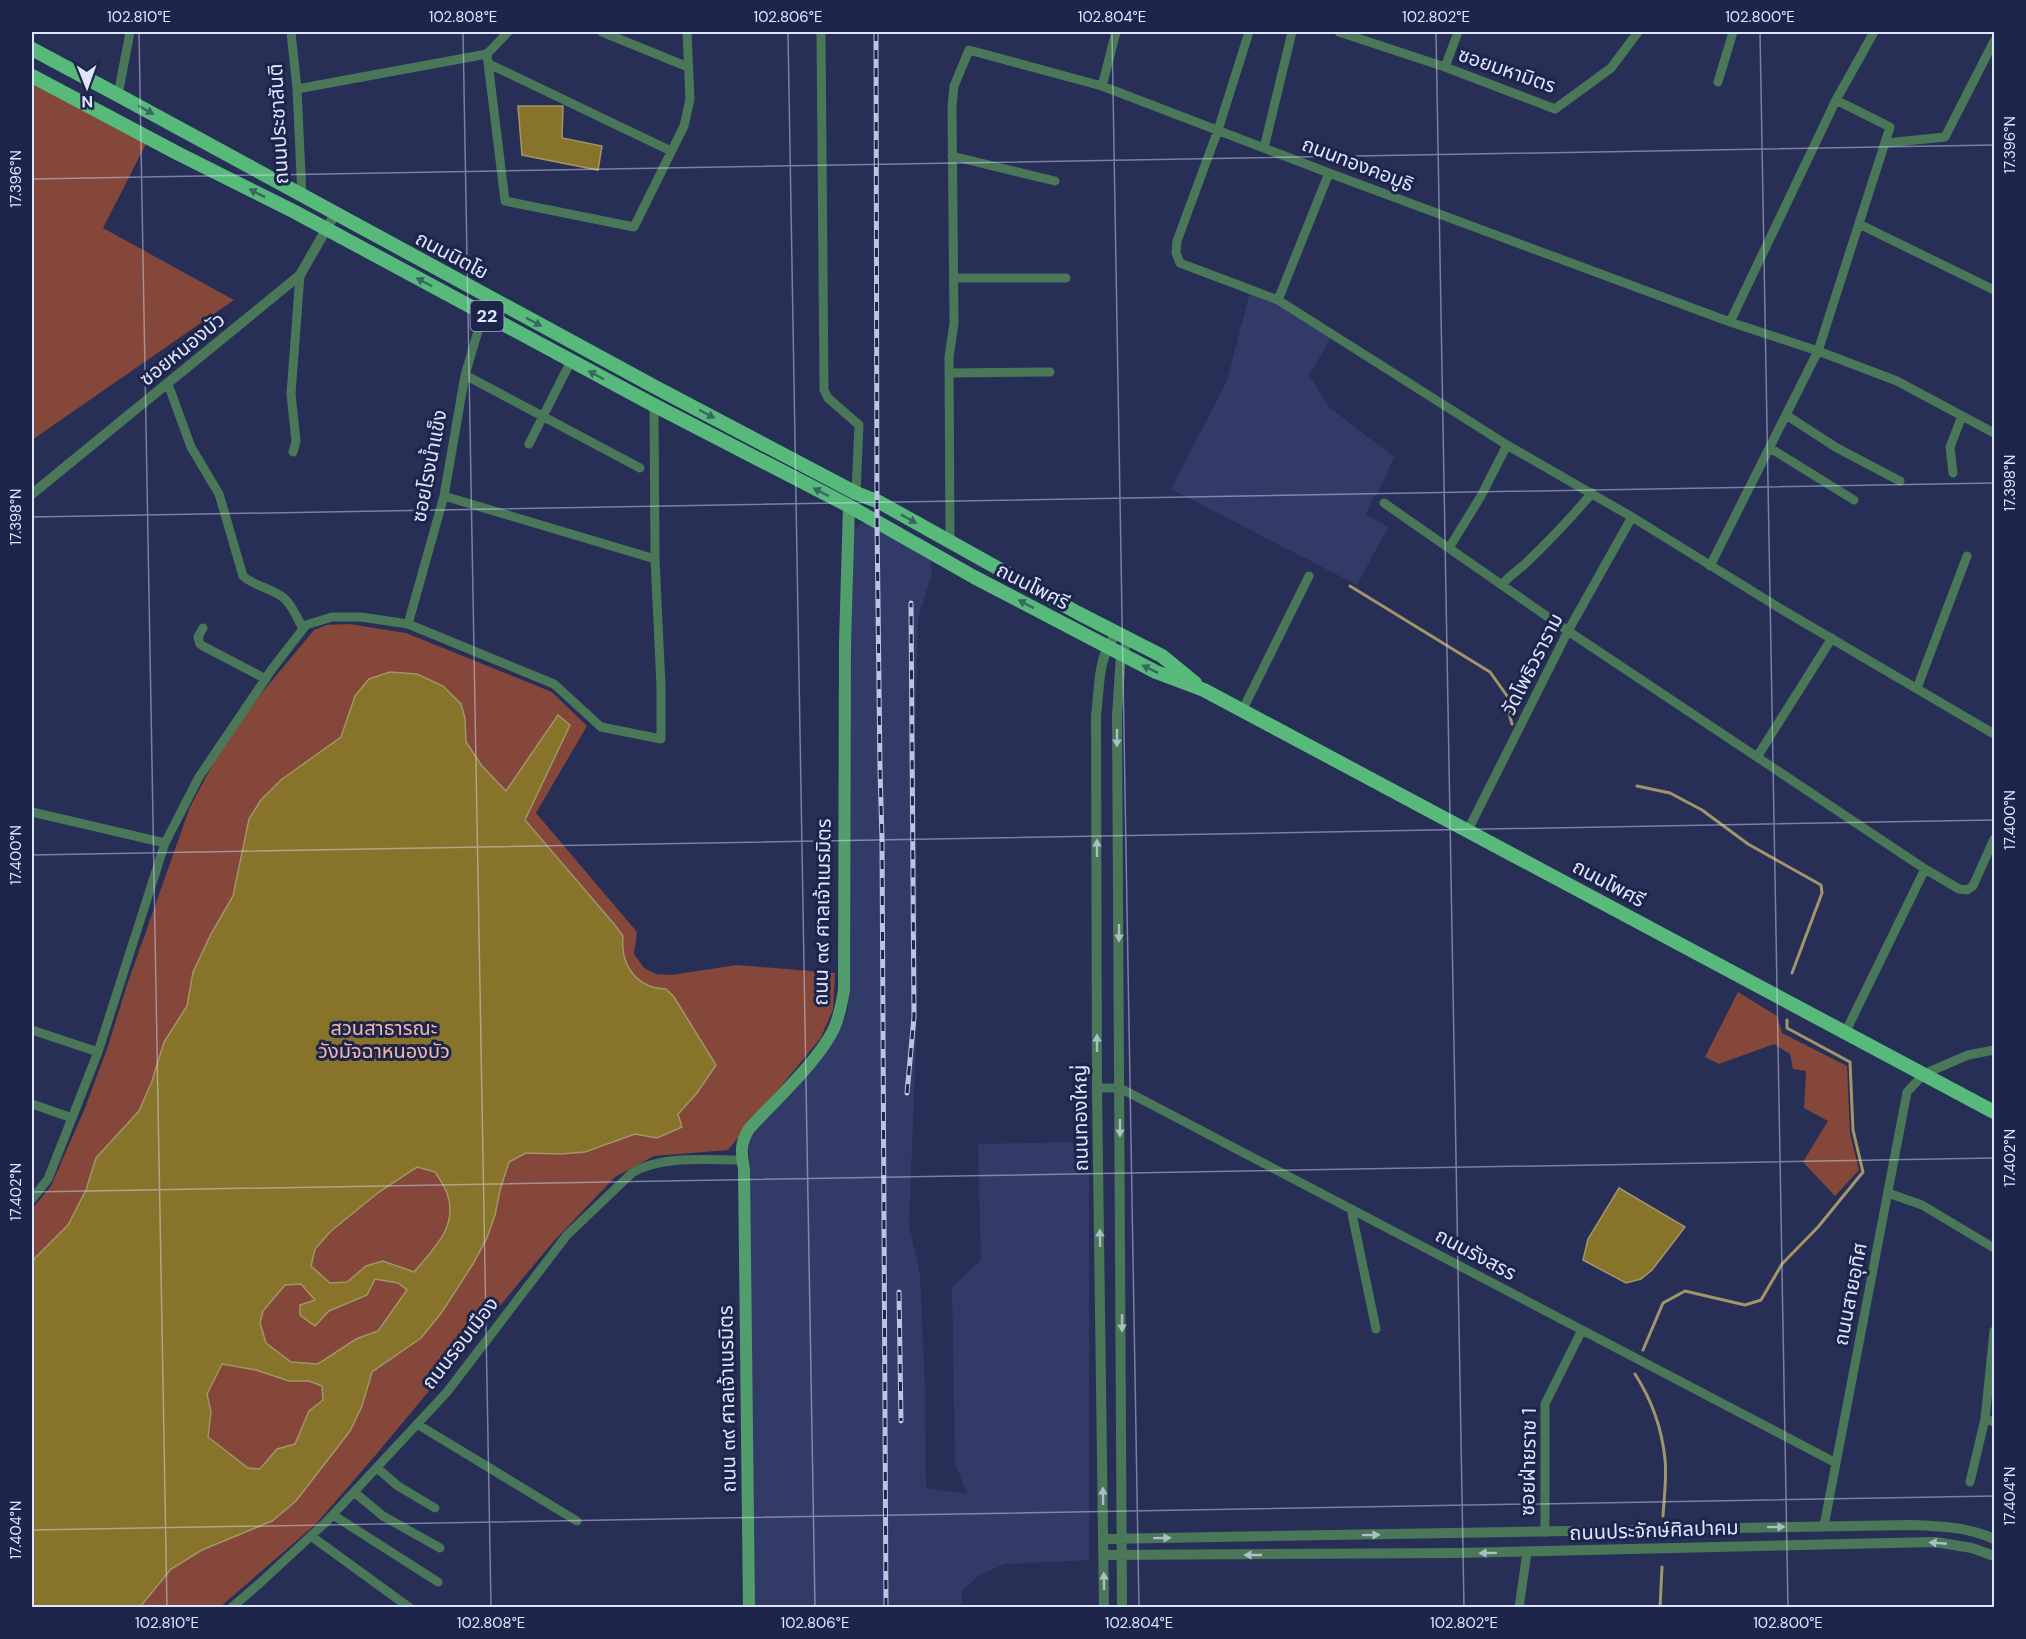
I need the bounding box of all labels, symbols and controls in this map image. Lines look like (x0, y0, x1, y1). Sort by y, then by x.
text: 102.810°E (107, 7, 171, 27)
text: 102.808°E (429, 7, 497, 27)
text: 102.806°E (754, 7, 822, 27)
text: 102.804°E (1078, 7, 1146, 27)
text: 102.802°E (1402, 7, 1470, 27)
text: 102.800°E (1725, 7, 1795, 27)
street label: ซอยมหามิตร (1455, 41, 1559, 99)
north arrow (57, 57, 117, 117)
street label: ถนนประชาสันติ (262, 63, 294, 185)
text: N (81, 91, 93, 112)
one-way arrow (137, 105, 154, 115)
text: 17.396°N (2000, 116, 2020, 174)
street label: ถนนทองคอมูธิ (1298, 131, 1418, 197)
text: 17.396°N (6, 150, 26, 208)
one-way arrow (248, 188, 265, 197)
street label: ถนนนิตโย (411, 225, 493, 285)
one-way arrow (416, 277, 433, 287)
road number: 22 (470, 301, 504, 331)
street label: ซอยหนองบัว (134, 307, 230, 391)
one-way arrow (526, 317, 543, 327)
one-way arrow (587, 370, 604, 380)
street label: ซอยโรงน้ำแข็ง (404, 407, 453, 524)
one-way arrow (698, 409, 715, 419)
text: 17.398°N (2000, 455, 2020, 512)
one-way arrow (812, 487, 829, 497)
text: 17.398°N (6, 489, 26, 546)
one-way arrow (900, 514, 917, 524)
street label: ถนนโพศรี (992, 557, 1074, 615)
one-way arrow (1017, 599, 1034, 609)
street label: วัดโพธิวราราม (1495, 609, 1569, 719)
one-way arrow (1141, 664, 1158, 674)
one-way arrow (1112, 729, 1122, 748)
text: 17.400°N (2000, 790, 2020, 850)
street label: ถนน ๓๙ ศาลเจ้าเนรมิตร (807, 818, 837, 1006)
text: 17.400°N (6, 825, 26, 885)
one-way arrow (1092, 839, 1102, 858)
street label: ถนนโพศรี (1568, 853, 1650, 913)
one-way arrow (1114, 924, 1123, 943)
park label: สวนสาธารณะ วังมัจฉาหนองบัว (318, 1015, 450, 1064)
one-way arrow (1092, 1034, 1102, 1053)
street label: ถนนทองใหญ่ (1066, 1064, 1094, 1172)
one-way arrow (1115, 1119, 1125, 1138)
text: 17.402°N (2000, 1129, 2020, 1187)
text: 17.402°N (6, 1163, 26, 1221)
street label: ถนนรังสรร (1431, 1222, 1521, 1286)
one-way arrow (1095, 1229, 1105, 1248)
street label: ถนนสายอุทิศ (1827, 1240, 1873, 1348)
street label: ถนนรอบเมือง (416, 1292, 504, 1394)
street label: ถนน ๓๙ ศาลเจ้าเนรมิตร (712, 1305, 742, 1493)
one-way arrow (1117, 1314, 1126, 1333)
street label: ซอยฝ่ายราช 1 (1514, 1408, 1542, 1516)
text: 17.404°N (2000, 1467, 2020, 1525)
one-way arrow (1098, 1487, 1108, 1506)
text: 17.404°N (6, 1501, 26, 1559)
street label: ถนนประจักษ์ศิลปาคม (1569, 1514, 1739, 1546)
one-way arrow (1767, 1522, 1786, 1532)
one-way arrow (1362, 1530, 1381, 1540)
one-way arrow (1153, 1533, 1172, 1543)
one-way arrow (1928, 1538, 1947, 1548)
one-way arrow (1479, 1548, 1498, 1557)
one-way arrow (1244, 1550, 1263, 1560)
one-way arrow (1099, 1572, 1109, 1591)
text: 102.810°E (135, 1613, 199, 1633)
text: 102.808°E (457, 1613, 525, 1633)
text: 102.806°E (781, 1613, 849, 1633)
text: 102.804°E (1105, 1613, 1173, 1633)
text: 102.802°E (1430, 1613, 1498, 1633)
text: 102.800°E (1753, 1613, 1823, 1633)

